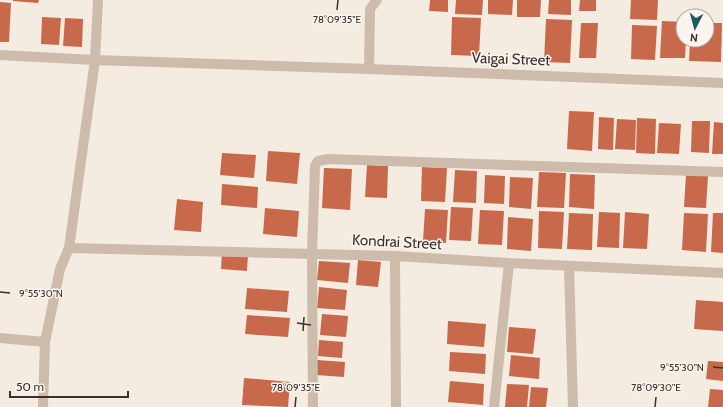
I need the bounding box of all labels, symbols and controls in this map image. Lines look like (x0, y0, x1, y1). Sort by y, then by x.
north arrow (675, 8, 715, 48)
text: 78°09'35"E (313, 13, 361, 26)
text: N (689, 31, 699, 45)
street label: Vaigai Street (471, 49, 551, 69)
street label: Kondrai Street (352, 231, 442, 253)
text: 9°55'30"N (19, 287, 63, 300)
text: 9°55'30"N (660, 361, 704, 374)
scale bar (10, 373, 128, 399)
text: 50 m (16, 379, 44, 394)
text: 78°09'35"E (272, 381, 320, 394)
text: 78°09'30"E (631, 381, 681, 394)

